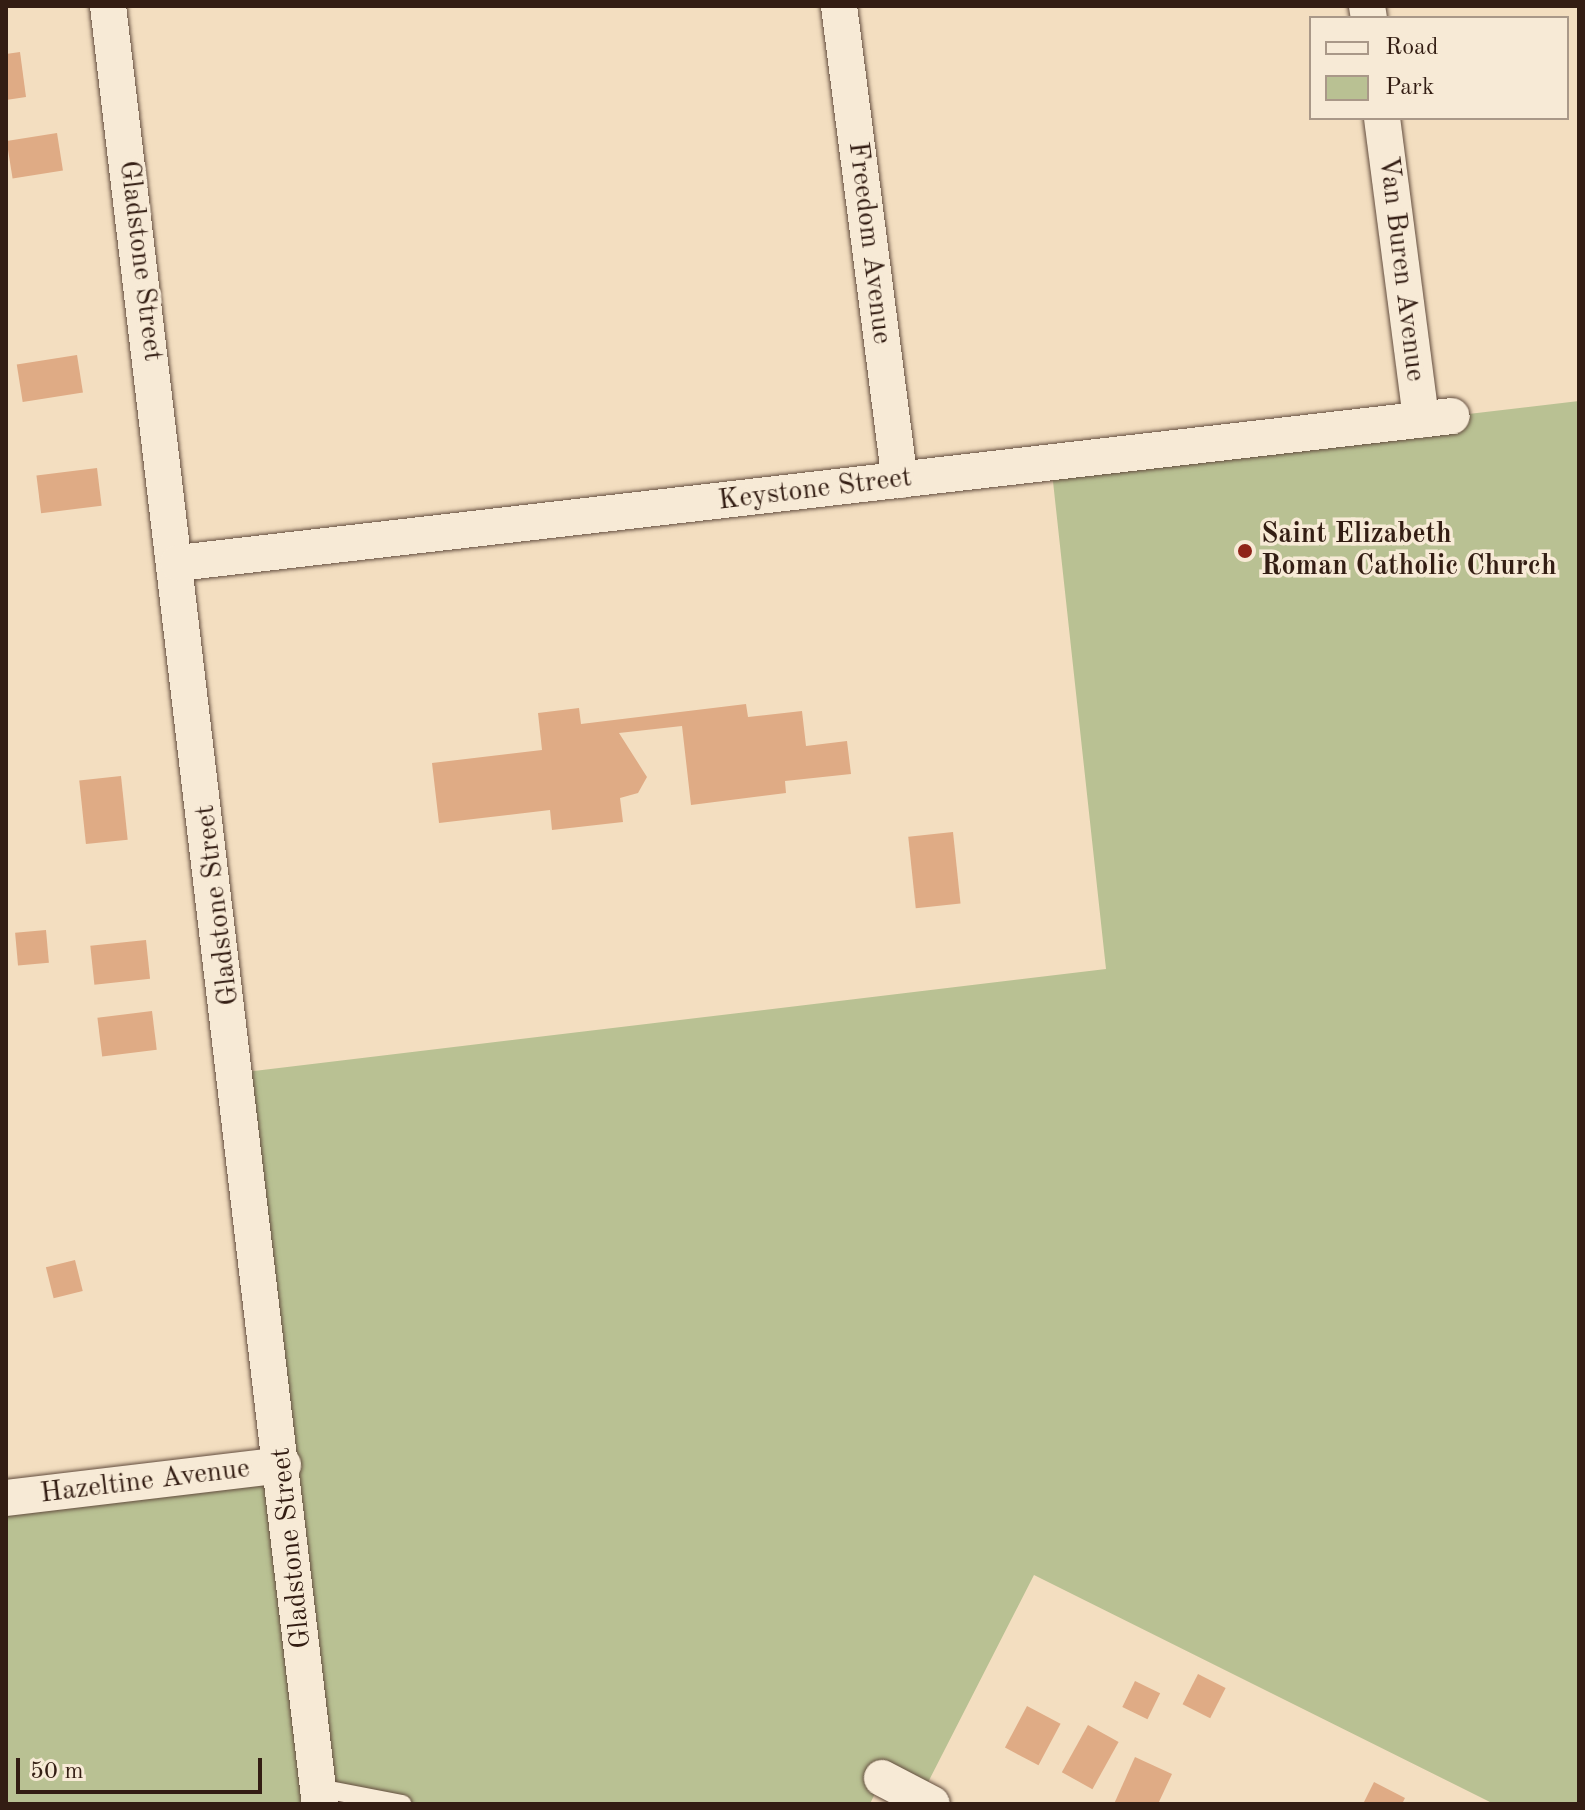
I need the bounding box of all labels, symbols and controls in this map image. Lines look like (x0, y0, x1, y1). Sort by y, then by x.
legend (1309, 16, 1569, 120)
text: Road (1385, 36, 1438, 60)
text: Park (1385, 76, 1434, 100)
street label: Freedom Avenue (840, 140, 898, 346)
street label: Van Buren Avenue (1371, 154, 1431, 384)
street label: Gladstone Street (111, 159, 169, 363)
street label: Keystone Street (716, 461, 914, 519)
place label: Saint Elizabeth Roman Catholic Church (1261, 518, 1557, 584)
marker: Saint Elizabeth Roman Catholic Church (1236, 542, 1254, 560)
street label: Gladstone Street (189, 803, 247, 1007)
street label: Gladstone Street (265, 1446, 319, 1650)
street label: Hazeltine Avenue (38, 1452, 252, 1512)
scale bar (20, 1742, 266, 1792)
text: 50 m (30, 1760, 84, 1784)

